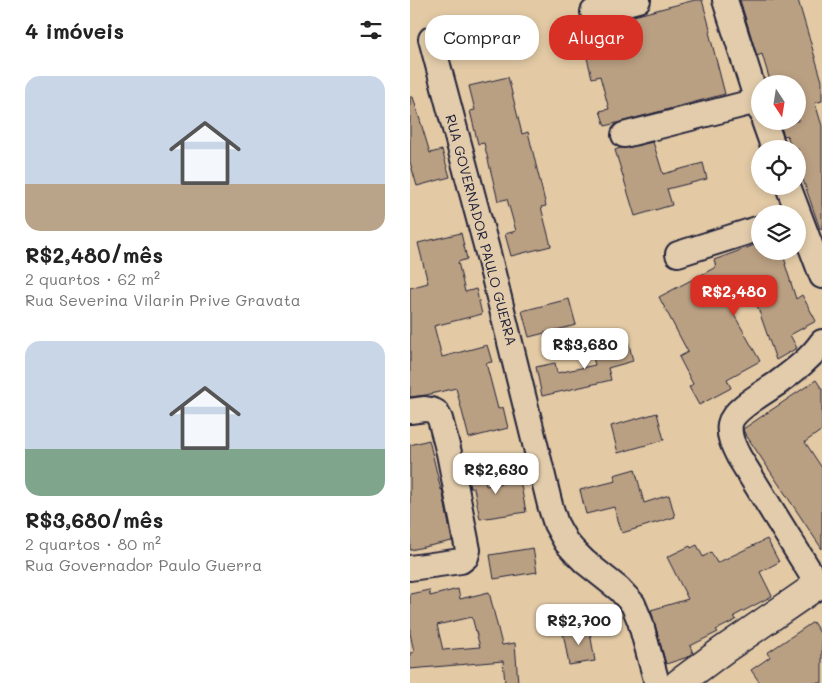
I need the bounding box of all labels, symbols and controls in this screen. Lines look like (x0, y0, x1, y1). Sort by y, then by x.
chip: Comprar (425, 15, 539, 60)
chip: Alugar (549, 15, 643, 60)
icon: filters (357, 16, 385, 44)
text: 4 imóveis (25, 17, 124, 44)
north arrow (751, 75, 806, 130)
map controls (751, 75, 806, 260)
icon: home (160, 108, 250, 198)
street label: RUA GOVERNADOR PAULO GUERRA (441, 112, 522, 348)
button: locate (751, 140, 806, 195)
button: layers (751, 205, 806, 260)
text: R$2,480/mês (25, 241, 163, 268)
text: 2 quartos · 62 m² (25, 268, 160, 289)
pin: R$2,480 (688, 274, 780, 317)
text: R$2,480 (701, 280, 767, 301)
text: Rua Severina Vilarin Prive Gravata (25, 289, 301, 310)
pin: R$3,680 (539, 328, 631, 370)
text: R$3,680 (552, 333, 618, 354)
icon: home (160, 373, 250, 463)
pin: R$2,630 (450, 452, 542, 495)
text: R$2,630 (464, 458, 528, 479)
text: R$3,680/mês (25, 506, 163, 533)
text: 2 quartos · 80 m² (25, 533, 161, 554)
text: Rua Governador Paulo Guerra (25, 554, 262, 575)
pin: R$2,700 (533, 604, 625, 646)
text: R$2,700 (547, 609, 611, 630)

